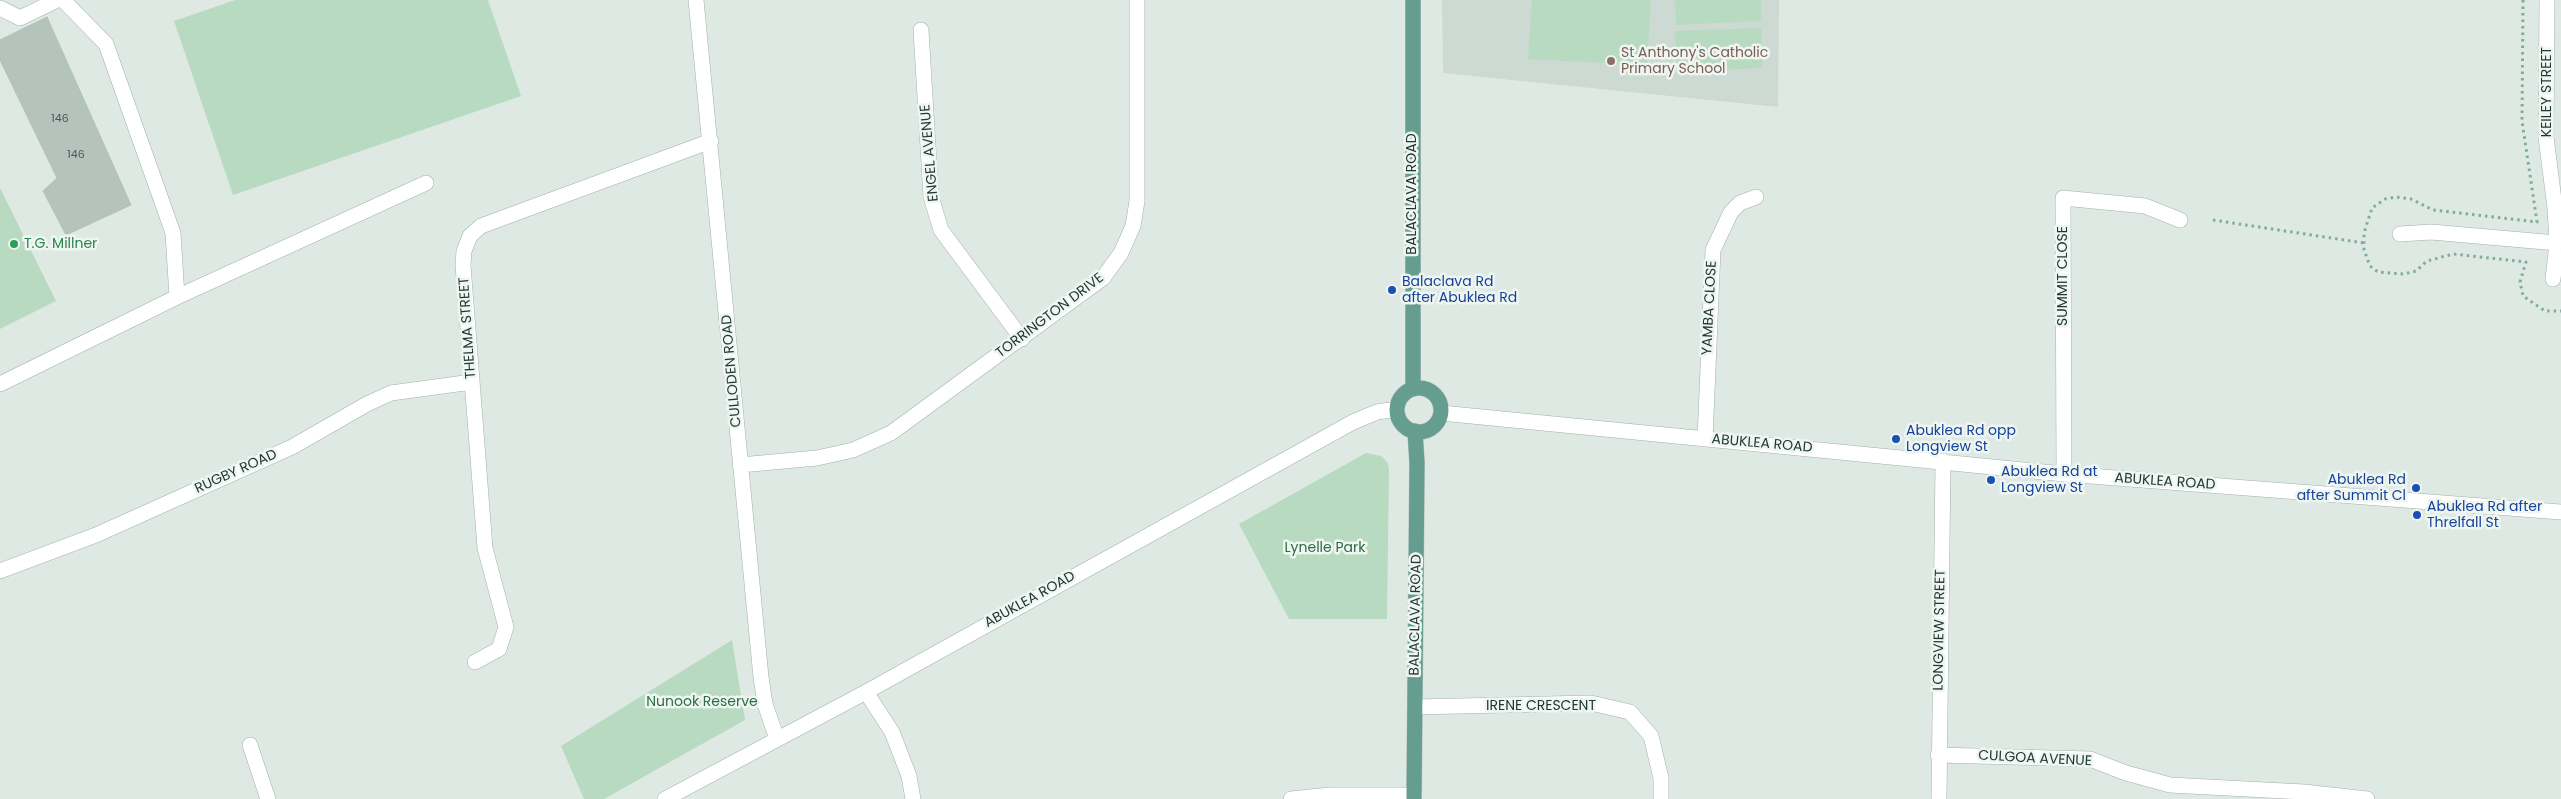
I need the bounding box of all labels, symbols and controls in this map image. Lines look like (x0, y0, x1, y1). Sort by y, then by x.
place label: St Anthony's Catholic Primary School (1621, 45, 1768, 78)
street label: KEILEY STREET (2539, 47, 2555, 137)
marker: St Anthony's Catholic Primary School (1605, 55, 1617, 67)
street label: ENGEL AVENUE (917, 104, 943, 202)
house number: 146 (51, 112, 69, 126)
street label: BALACLAVA ROAD (1404, 133, 1420, 255)
house number: 146 (67, 148, 85, 162)
street label: SUMMIT CLOSE (2055, 226, 2071, 326)
place label: T.G. Millner (24, 236, 97, 252)
marker: T.G. Millner (8, 238, 20, 250)
street label: YAMBA CLOSE (1699, 260, 1721, 356)
street label: TORRINGTON DRIVE (993, 270, 1107, 362)
place label: Balaclava Rd after Abuklea Rd (1402, 274, 1517, 306)
street label: THELMA STREET (456, 277, 480, 379)
marker: Balaclava Rd after Abuklea Rd (1386, 284, 1398, 296)
street label: CULLODEN ROAD (719, 314, 745, 428)
place label: Abuklea Rd opp Longview St (1906, 423, 2016, 456)
street label: ABUKLEA ROAD (1711, 431, 1813, 457)
marker: Abuklea Rd opp Longview St (1890, 433, 1902, 445)
street label: RUGBY ROAD (192, 446, 280, 498)
place label: Abuklea Rd at Longview St (2001, 464, 2098, 497)
street label: ABUKLEA ROAD (2114, 470, 2216, 494)
place label: Abuklea Rd after Summit Cl (2297, 472, 2406, 504)
marker: Abuklea Rd at Longview St (1985, 474, 1997, 486)
marker: Abuklea Rd after Summit Cl (2410, 482, 2422, 494)
place label: Abuklea Rd after Threlfall St (2427, 499, 2542, 532)
marker: Abuklea Rd after Threlfall St (2411, 509, 2423, 521)
park label: Lynelle Park (1285, 540, 1365, 556)
street label: BALACLAVA ROAD (1407, 554, 1425, 676)
street label: ABUKLEA ROAD (982, 568, 1078, 632)
street label: LONGVIEW STREET (1931, 569, 1949, 691)
park label: Nunook Reserve (646, 694, 758, 710)
street label: IRENE CRESCENT (1486, 698, 1596, 714)
street label: CULGOA AVENUE (1978, 748, 2092, 770)

